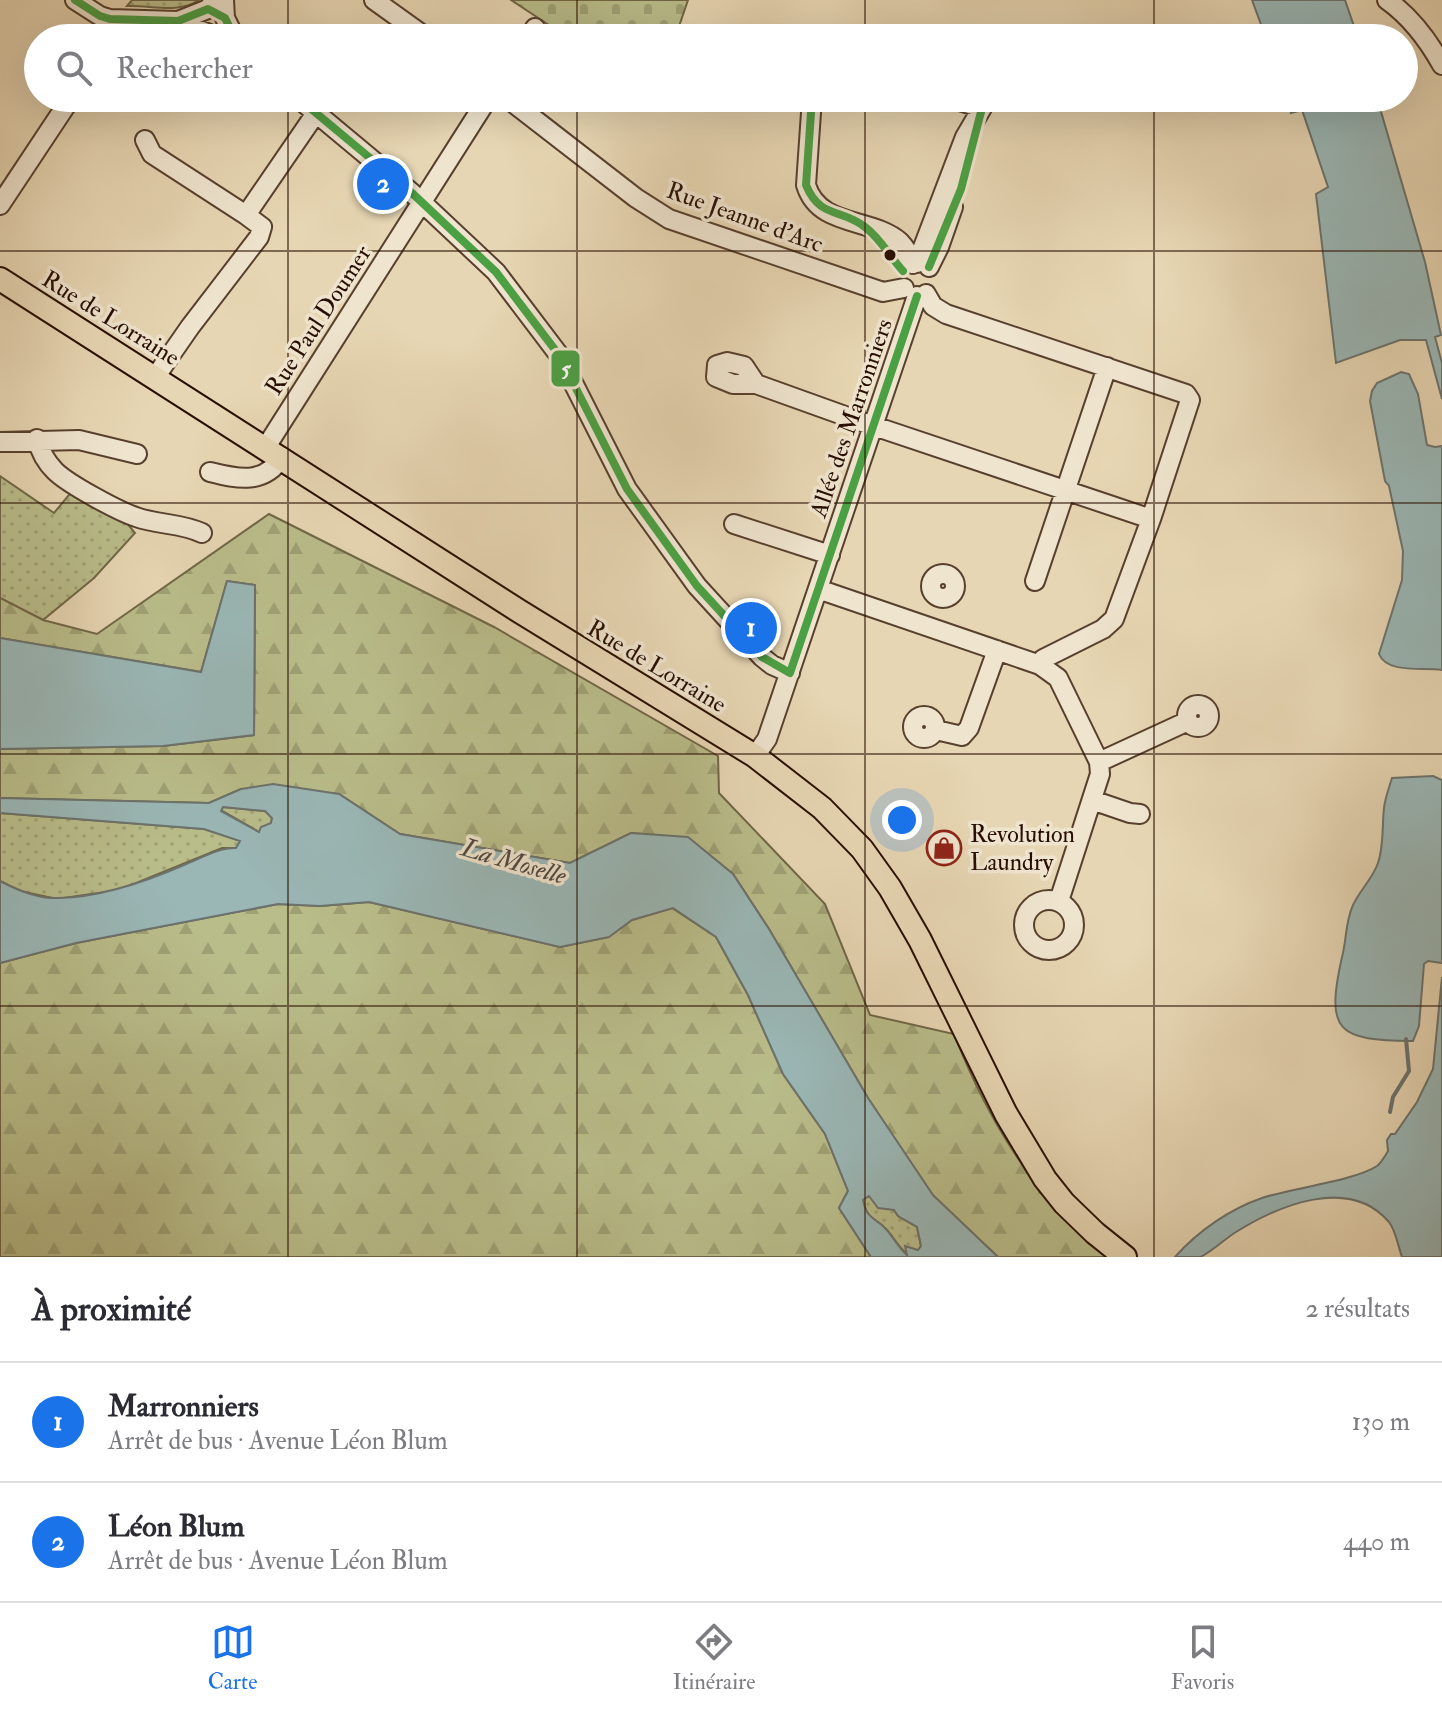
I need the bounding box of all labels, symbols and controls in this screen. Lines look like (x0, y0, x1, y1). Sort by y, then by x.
search box (24, 24, 1418, 112)
icon: search (52, 46, 96, 90)
text: Rechercher (116, 50, 253, 87)
pin: 2 (357, 154, 409, 214)
street label: Rue Jeanne d'Arc (662, 175, 828, 260)
street label: Rue Paul Doumer (258, 239, 378, 401)
unlabelled marker (882, 247, 898, 263)
street label: Rue de Lorraine (36, 264, 185, 373)
street label: Allée des Marronniers (803, 315, 900, 523)
line badge: 5 (550, 349, 581, 388)
text: 5 (561, 355, 571, 383)
pin: 1 (725, 598, 777, 658)
street label: Rue de Lorraine (581, 613, 732, 720)
your location (882, 800, 922, 840)
place label: Revolution Laundry (970, 819, 1075, 878)
shop icon: Revolution Laundry (925, 829, 963, 867)
water label: La Moselle (457, 832, 570, 892)
text: À proximité (32, 1288, 191, 1331)
text: 2 résultats (1306, 1293, 1410, 1325)
text: Marronniers (108, 1388, 259, 1425)
text: 1 (53, 1406, 63, 1438)
text: 130 m (1352, 1406, 1410, 1438)
text: Arrêt de bus · Avenue Léon Blum (108, 1425, 448, 1457)
text: Léon Blum (108, 1508, 244, 1545)
text: 2 (51, 1526, 65, 1558)
text: 440 m (1343, 1526, 1410, 1558)
text: Arrêt de bus · Avenue Léon Blum (108, 1545, 448, 1577)
tab: Carte (208, 1620, 257, 1696)
tab: Itinéraire (673, 1620, 755, 1696)
tab: Favoris (1171, 1620, 1234, 1696)

